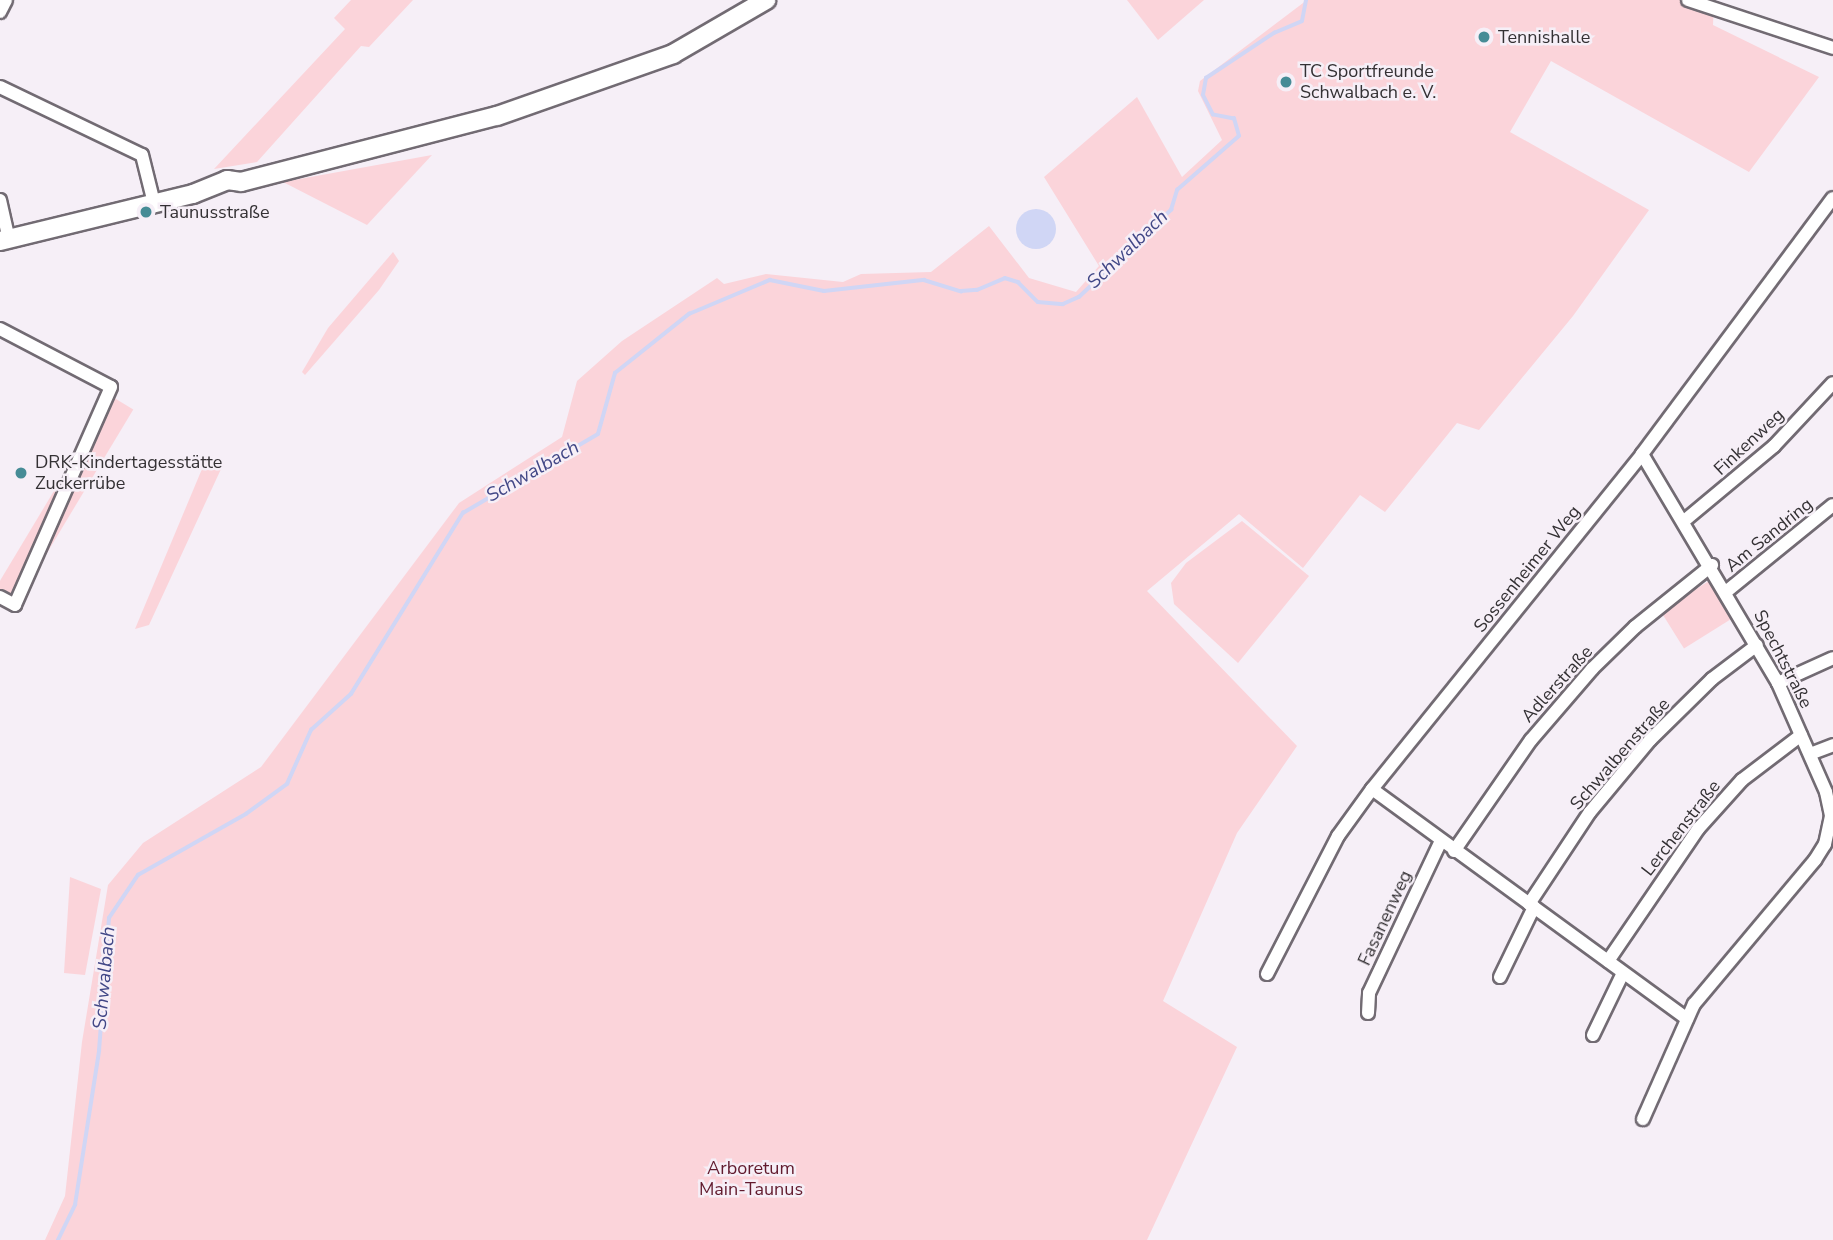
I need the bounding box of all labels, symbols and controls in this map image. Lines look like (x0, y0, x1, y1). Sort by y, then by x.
place label: Tennishalle (1498, 26, 1590, 48)
marker: Tennishalle (1476, 29, 1492, 45)
place label: TC Sportfreunde Schwalbach e. V. (1300, 61, 1436, 104)
marker: TC Sportfreunde Schwalbach e. V. (1278, 74, 1294, 90)
place label: Taunusstraße (160, 201, 269, 223)
marker: Taunusstraße (138, 204, 154, 220)
water label: Schwalbach (1083, 206, 1173, 294)
street label: Finkenweg (1710, 404, 1788, 480)
water label: Schwalbach (483, 436, 583, 508)
place label: DRK-Kindertagesstätte Zuckerrübe (35, 452, 222, 494)
marker: DRK-Kindertagesstätte Zuckerrübe (13, 465, 29, 481)
street label: Am Sandring (1721, 493, 1817, 577)
street label: Sossenheimer Weg (1469, 501, 1585, 637)
street label: Spechtstraße (1749, 606, 1817, 712)
street label: Adlerstraße (1517, 641, 1597, 727)
street label: Schwalbenstraße (1566, 694, 1674, 814)
street label: Lerchenstraße (1637, 776, 1725, 880)
street label: Fasanenweg (1354, 867, 1416, 969)
water label: Schwalbach (89, 926, 121, 1030)
park label: Arboretum Main-Taunus (699, 1158, 803, 1200)

